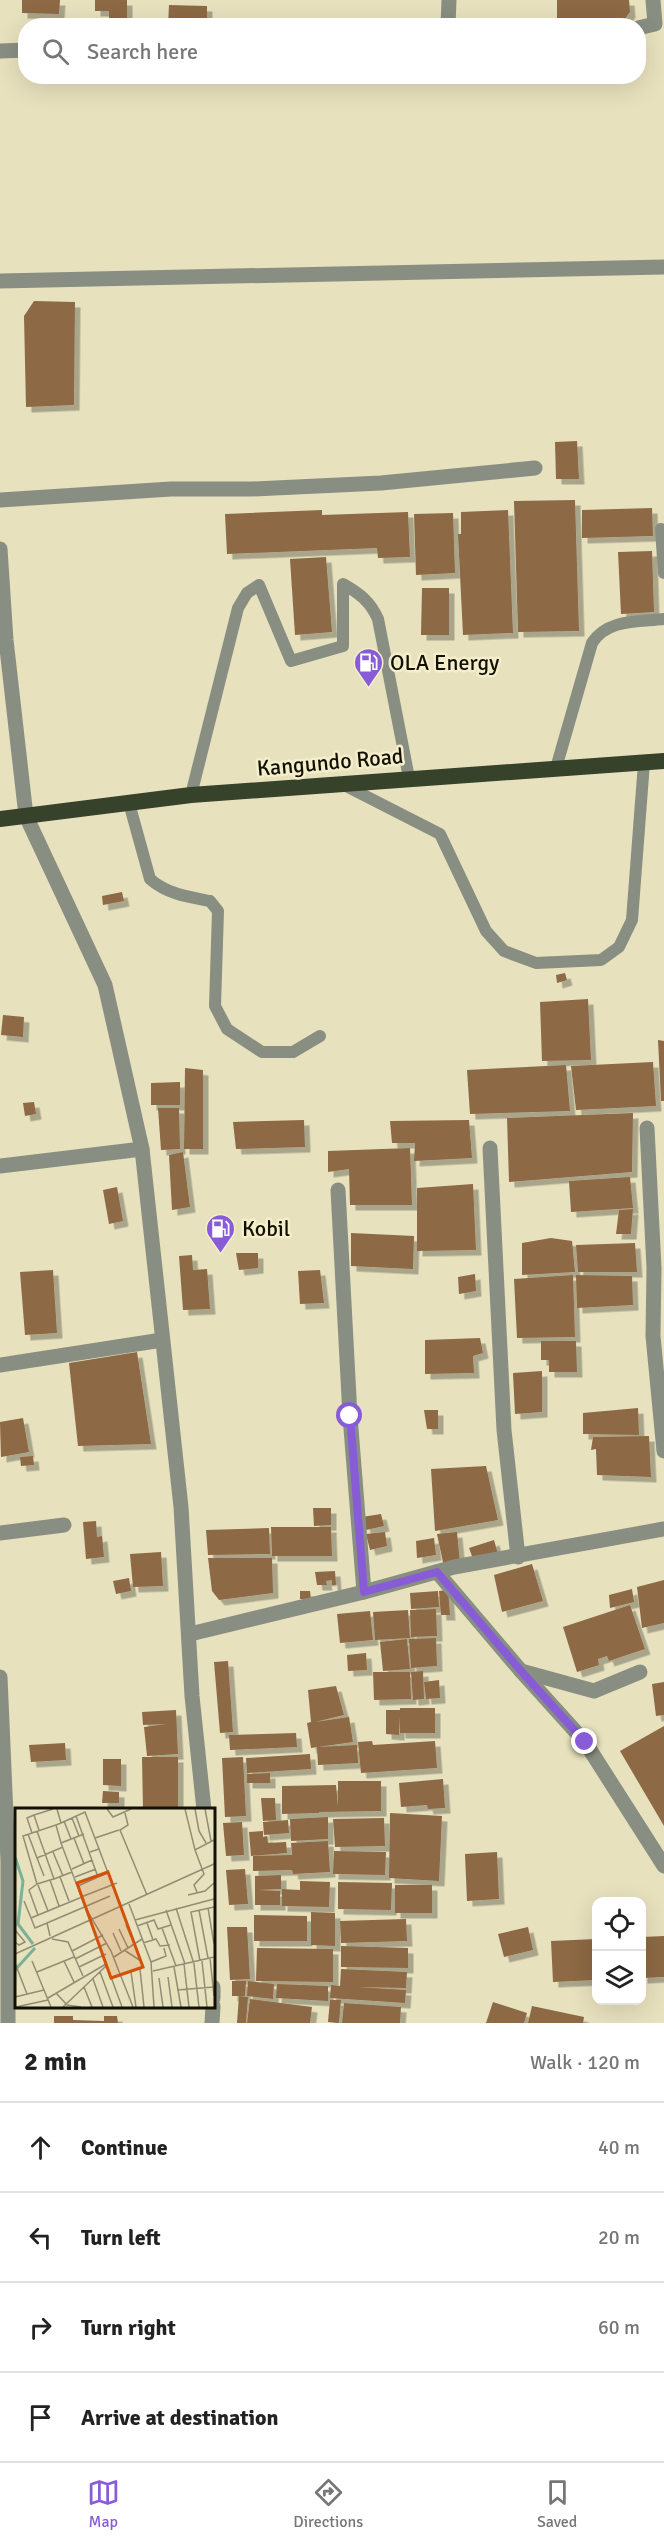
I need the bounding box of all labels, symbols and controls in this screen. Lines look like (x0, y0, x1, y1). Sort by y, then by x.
search box (18, 18, 646, 84)
icon: search (39, 35, 72, 68)
text: Search here (87, 38, 198, 65)
fuel station icon: OLA Energy (353, 646, 385, 688)
place label: OLA Energy (390, 649, 500, 676)
street label: Kangundo Road (256, 742, 404, 782)
fuel station icon: Kobil (205, 1212, 237, 1254)
place label: Kobil (242, 1215, 290, 1242)
route start (336, 1402, 362, 1428)
route end (571, 1728, 597, 1754)
inset map (15, 1808, 214, 2008)
map controls (592, 1897, 646, 2005)
button: locate (592, 1897, 646, 1951)
button: layers (592, 1951, 646, 2005)
text: 2 min (24, 2046, 87, 2078)
text: Walk · 120 m (530, 2050, 640, 2075)
icon: ahead (24, 2131, 57, 2164)
text: Continue (81, 2134, 168, 2161)
text: 40 m (598, 2135, 640, 2160)
icon: left (24, 2221, 57, 2254)
text: Turn left (81, 2224, 161, 2251)
text: 20 m (598, 2225, 640, 2250)
icon: right (24, 2311, 57, 2344)
text: Turn right (81, 2314, 176, 2341)
text: 60 m (598, 2315, 640, 2340)
icon: arrive (24, 2401, 57, 2434)
text: Arrive at destination (81, 2404, 278, 2431)
tab: Map (87, 2476, 120, 2532)
tab: Directions (293, 2476, 363, 2532)
tab: Saved (537, 2476, 577, 2532)

